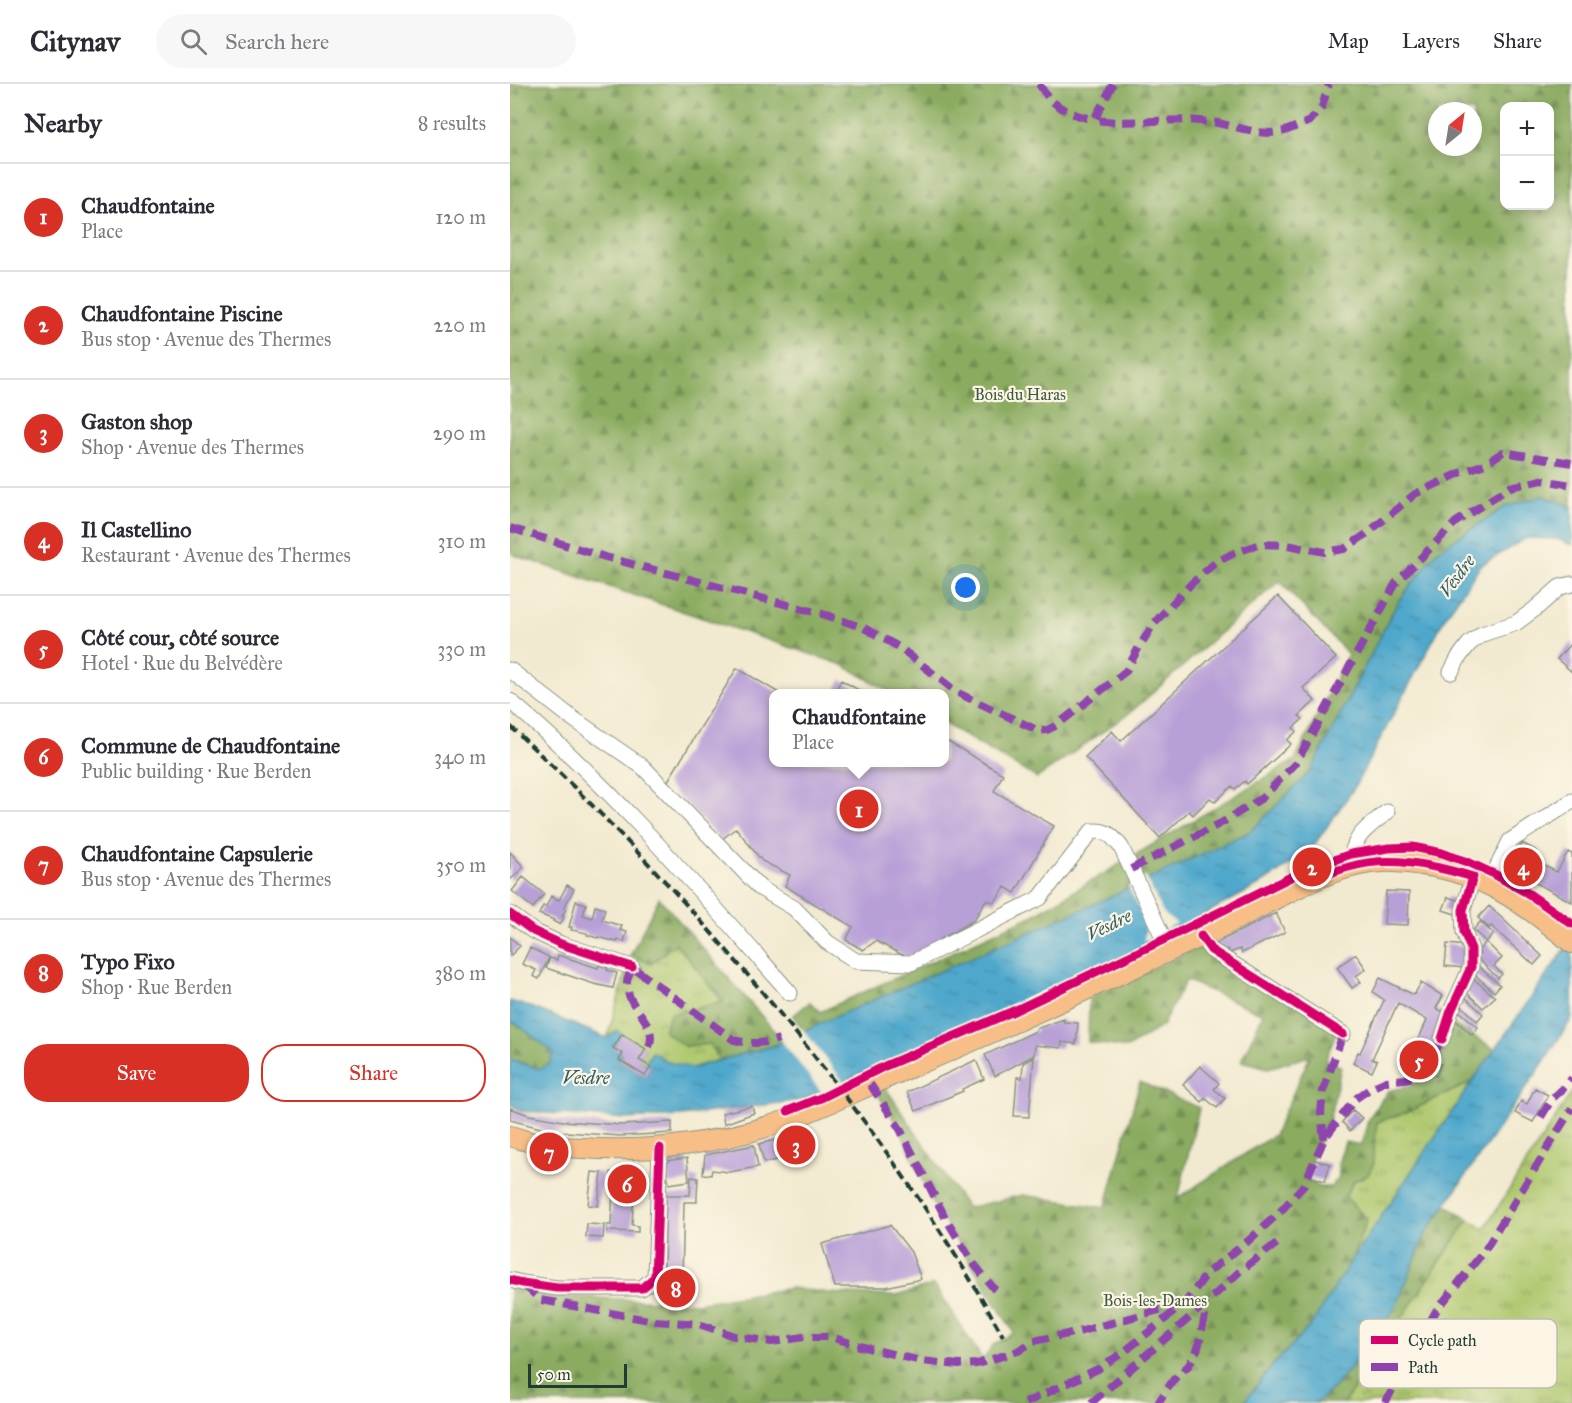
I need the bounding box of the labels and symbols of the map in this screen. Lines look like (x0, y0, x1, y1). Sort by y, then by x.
north arrow (1428, 102, 1482, 156)
park label: Bois du Haras (974, 385, 1066, 404)
water label: Vesdre (1434, 550, 1481, 601)
your location (951, 573, 980, 602)
pin: 1 (840, 786, 878, 832)
pin: 2 (1292, 844, 1332, 890)
pin: 4 (1504, 844, 1542, 890)
water label: Vesdre (1083, 904, 1136, 945)
pin: 5 (1400, 1038, 1438, 1082)
water label: Vesdre (563, 1067, 611, 1089)
pin: 3 (776, 1122, 816, 1168)
pin: 7 (530, 1130, 568, 1174)
pin: 6 (608, 1162, 646, 1206)
pin: 8 (656, 1266, 696, 1310)
park label: Bois-les-Dames (1103, 1291, 1207, 1310)
legend (1359, 1319, 1557, 1388)
text: Cycle path (1408, 1331, 1477, 1350)
text: Path (1408, 1358, 1438, 1377)
scale bar (528, 1361, 627, 1388)

